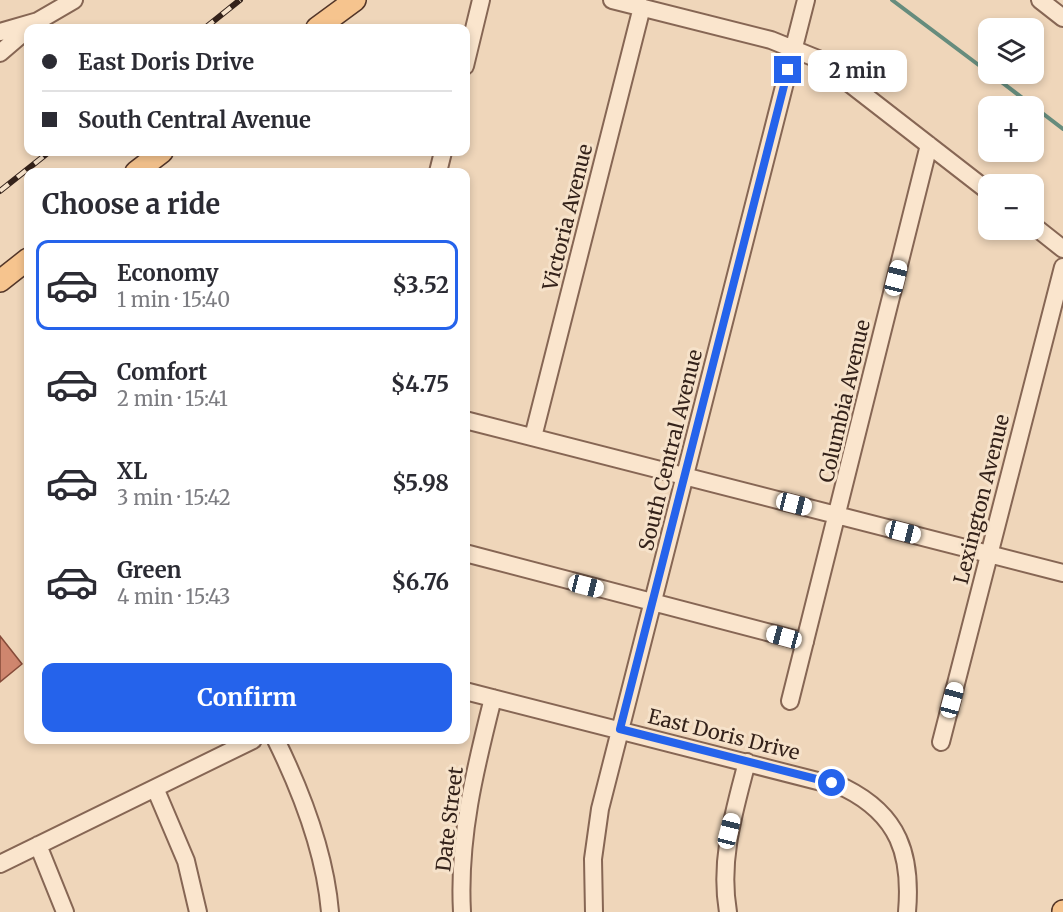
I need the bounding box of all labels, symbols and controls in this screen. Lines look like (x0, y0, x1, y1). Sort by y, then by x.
map controls (978, 18, 1044, 240)
button: layers (978, 18, 1044, 84)
text: East Doris Drive (78, 48, 254, 76)
callout: 2 min (809, 49, 908, 91)
route end (774, 56, 801, 83)
text: 2 min (829, 58, 886, 83)
button: + (978, 96, 1044, 162)
text: South Central Avenue (78, 106, 311, 134)
street label: Victoria Avenue (537, 141, 597, 294)
button: − (978, 174, 1044, 240)
text: Choose a ride (42, 187, 220, 221)
icon: car (45, 258, 99, 312)
car (883, 258, 909, 298)
text: Economy (117, 259, 218, 287)
text: $3.52 (392, 271, 449, 299)
text: 1 min · 15:40 (117, 287, 230, 312)
street label: Columbia Avenue (813, 317, 875, 485)
street label: South Central Avenue (633, 347, 707, 553)
icon: car (45, 357, 99, 411)
text: Comfort (117, 358, 207, 386)
text: $4.75 (391, 370, 449, 398)
text: 2 min · 15:41 (117, 386, 228, 411)
street label: Lexington Avenue (948, 411, 1014, 587)
icon: car (45, 456, 99, 510)
text: XL (117, 457, 147, 485)
text: $5.98 (392, 469, 449, 497)
text: 3 min · 15:42 (117, 485, 231, 510)
car (774, 491, 814, 517)
car (883, 519, 923, 545)
icon: car (45, 555, 99, 609)
text: Green (117, 556, 181, 584)
text: $6.76 (392, 568, 449, 596)
car (566, 573, 606, 599)
text: 4 min · 15:43 (117, 584, 230, 609)
car (764, 624, 804, 650)
button: Confirm (42, 663, 452, 732)
car (939, 680, 965, 720)
street label: East Doris Drive (646, 703, 802, 765)
street label: Date Street (430, 765, 468, 873)
route start (818, 769, 845, 796)
car (716, 811, 742, 851)

